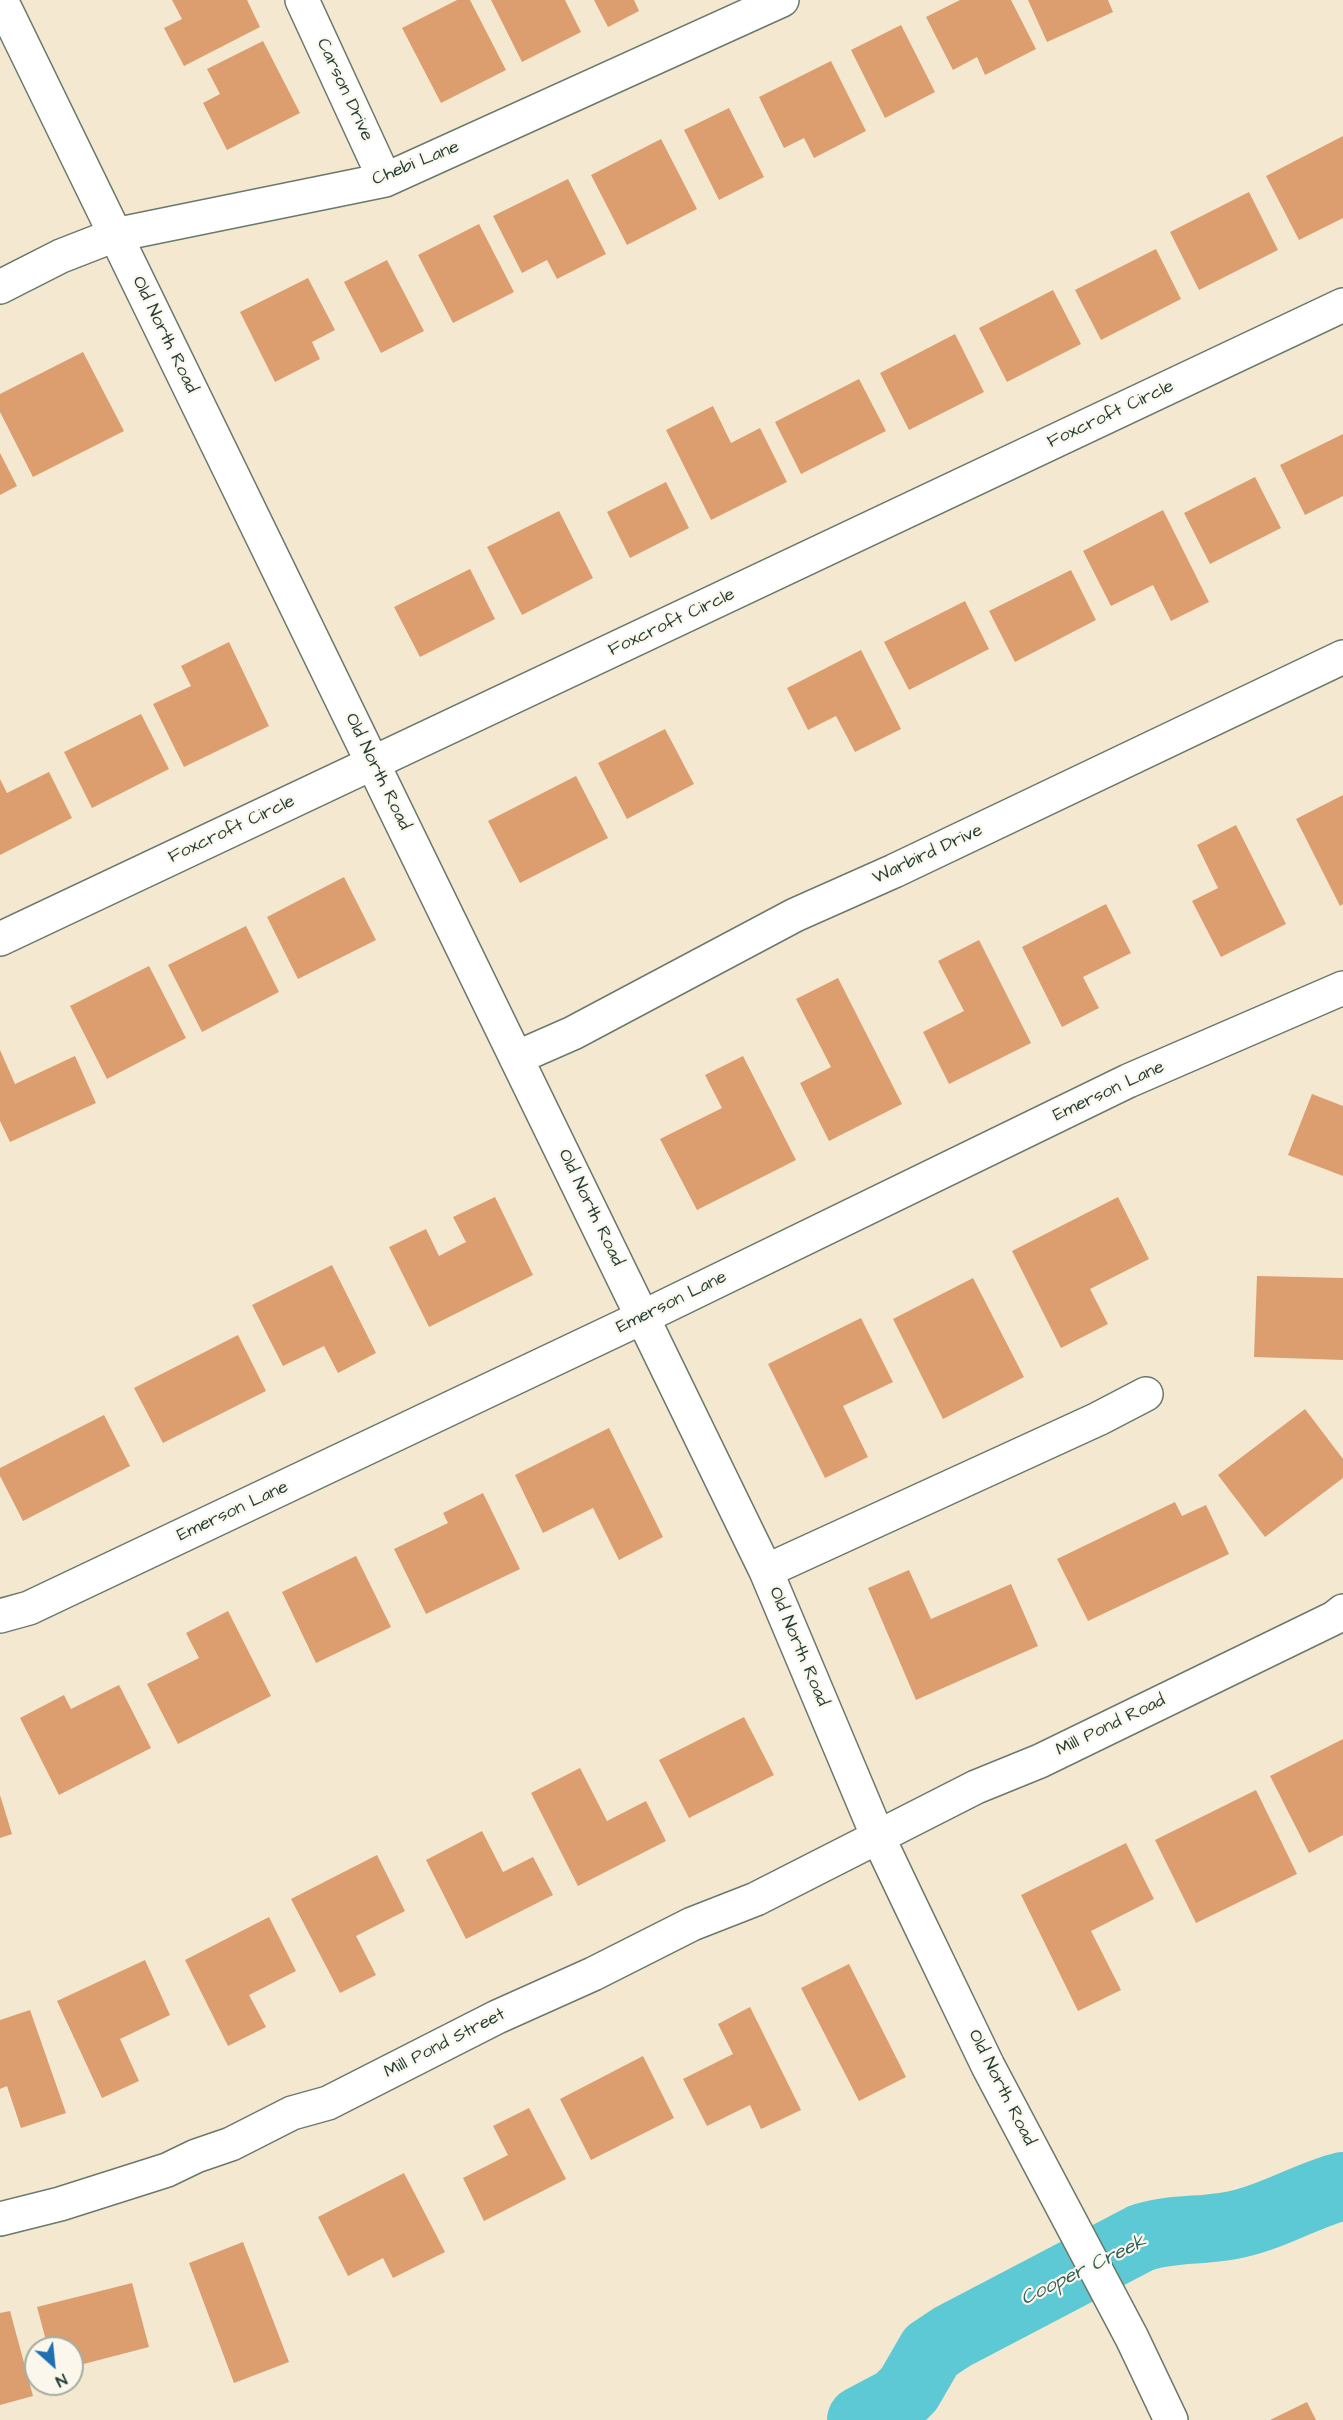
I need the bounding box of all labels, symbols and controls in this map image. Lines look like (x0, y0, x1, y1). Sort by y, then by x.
street label: Carson Drive (311, 35, 377, 145)
street label: Chebi Lane (369, 137, 463, 191)
street label: Old North Road (126, 273, 202, 397)
street label: Foxcroft Circle (1044, 376, 1178, 454)
street label: Foxcroft Circle (605, 584, 739, 662)
street label: Old North Road (339, 710, 415, 834)
street label: Foxcroft Circle (165, 791, 299, 869)
street label: Warbird Drive (870, 820, 986, 890)
street label: Emerson Lane (1050, 1057, 1168, 1127)
street label: Old North Road (552, 1146, 628, 1270)
street label: Emerson Lane (613, 1267, 731, 1339)
street label: Emerson Lane (174, 1477, 292, 1547)
street label: Old North Road (763, 1584, 833, 1710)
street label: Mill Pond Road (1053, 1690, 1169, 1762)
street label: Mill Pond Street (381, 2004, 509, 2084)
street label: Old North Road (962, 2026, 1040, 2150)
water label: Cooper Creek (1017, 2230, 1151, 2312)
north arrow (24, 2336, 84, 2396)
text: N (52, 2368, 71, 2392)

